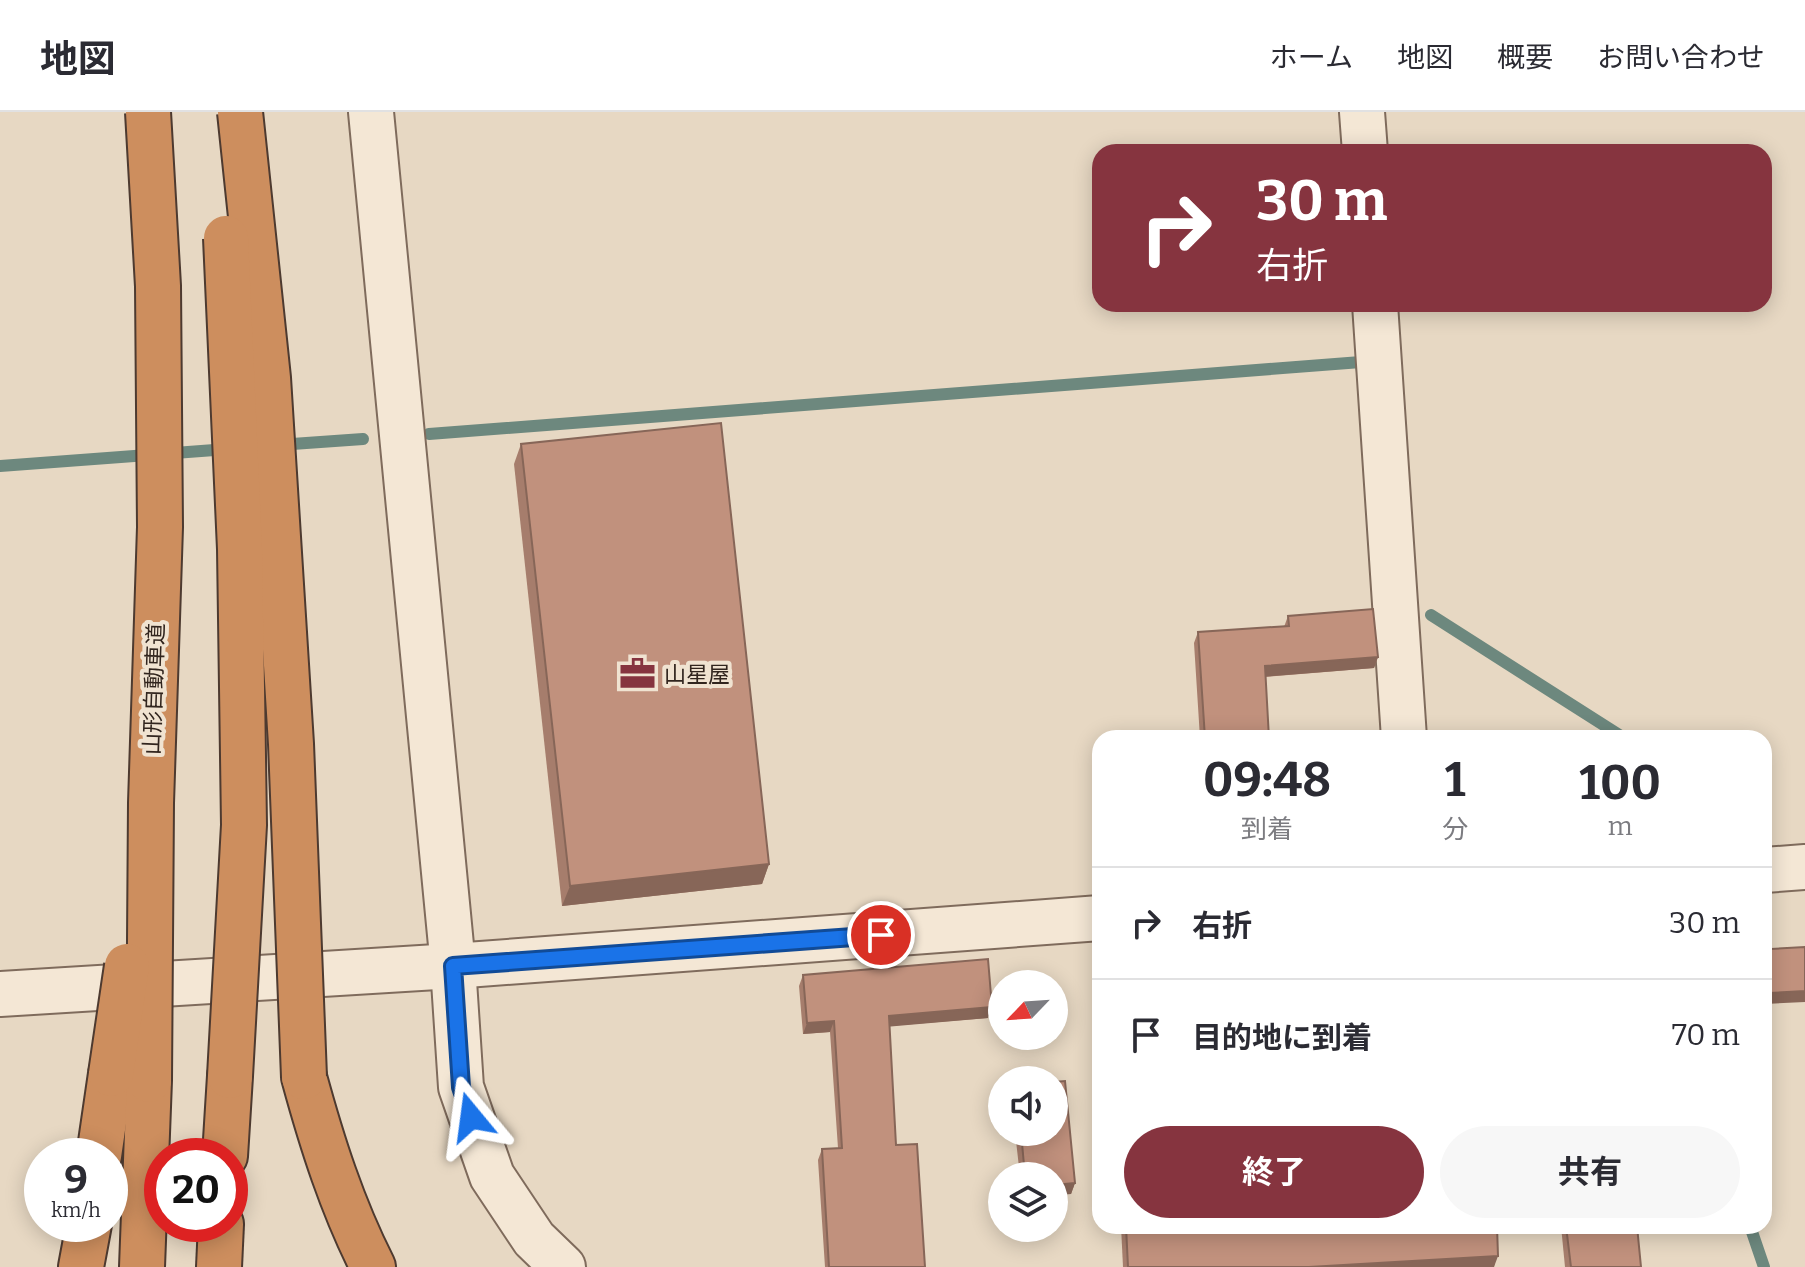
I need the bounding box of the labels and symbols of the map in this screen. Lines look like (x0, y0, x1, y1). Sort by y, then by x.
street label: 山形自動車道 (138, 623, 170, 755)
office icon: 山星屋 (619, 655, 657, 693)
place label: 山星屋 (664, 661, 730, 688)
pin (847, 901, 915, 969)
north arrow (988, 970, 1068, 1050)
position arrow (429, 1075, 513, 1159)
speed limit sign: 20 (144, 1138, 248, 1242)

